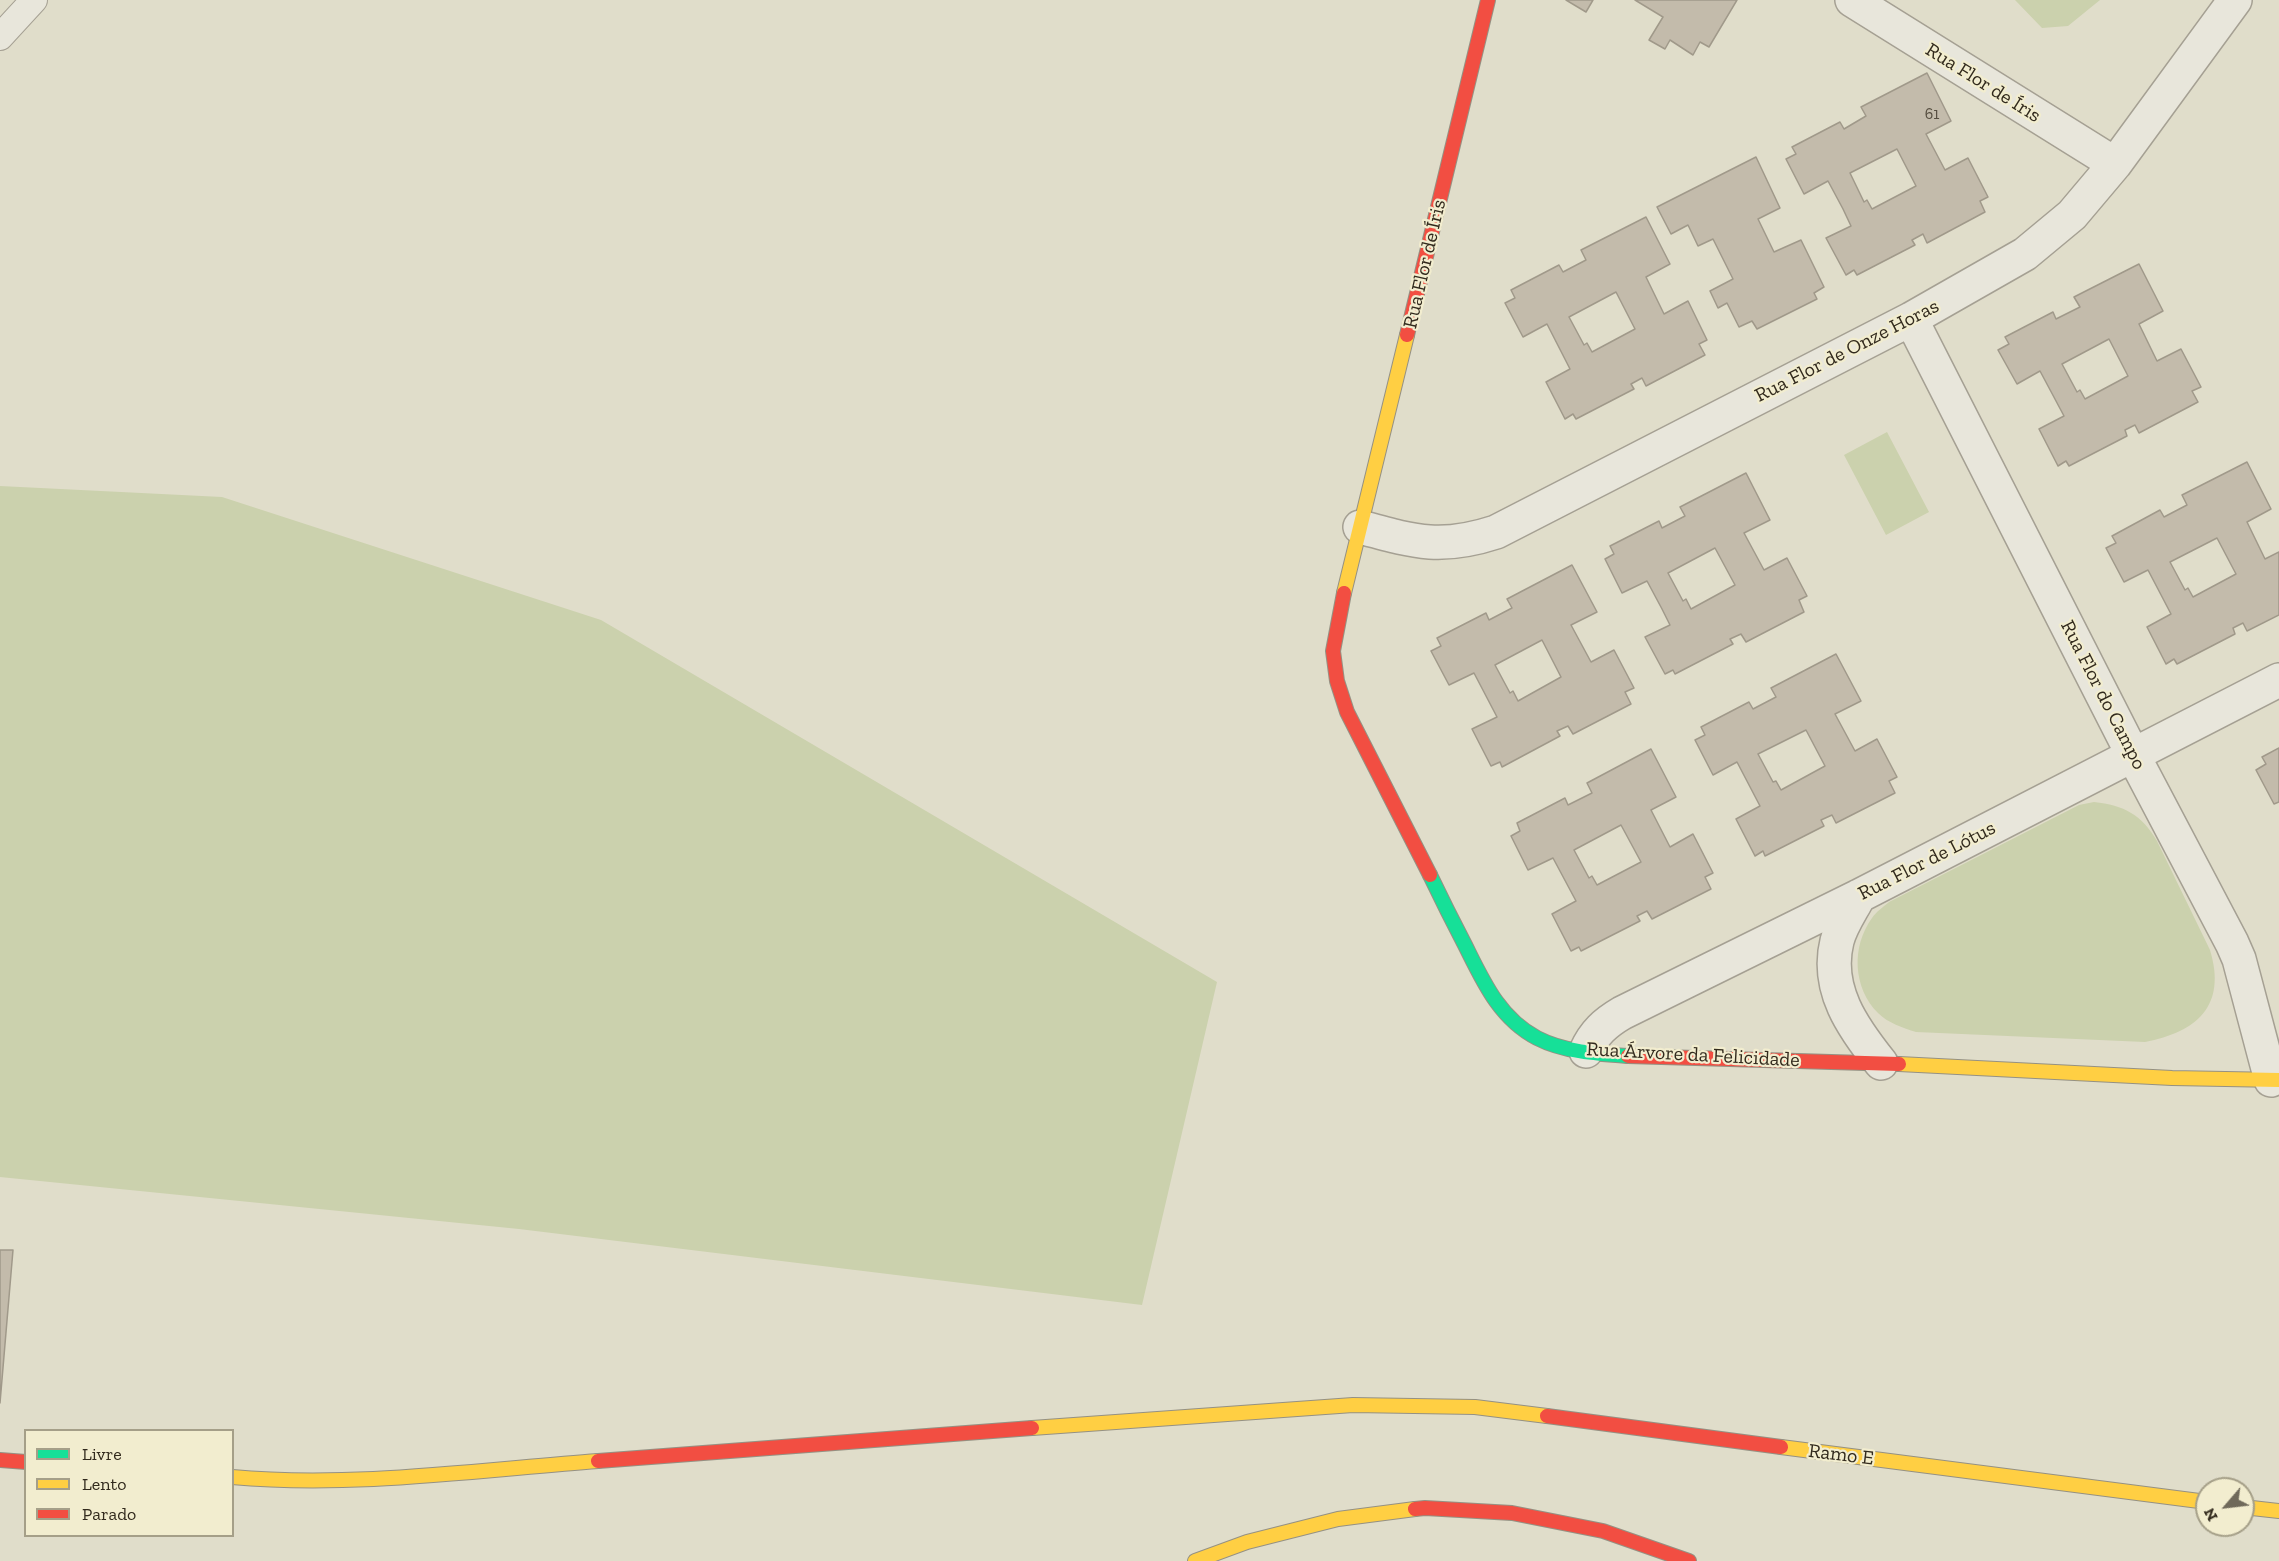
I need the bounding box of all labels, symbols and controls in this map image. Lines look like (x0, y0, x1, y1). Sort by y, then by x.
street label: Rua Flor de Íris (1921, 38, 2045, 128)
house number: 61 (1925, 104, 1939, 124)
street label: Rua Flor de Íris (1399, 197, 1451, 331)
street label: Rua Flor de Onze Horas (1751, 294, 1943, 408)
street label: Rua Flor do Campo (2055, 616, 2151, 774)
street label: Rua Flor de Lótus (1854, 816, 2000, 906)
street label: Rua Árvore da Felicidade (1586, 1037, 1800, 1073)
legend (24, 1429, 234, 1537)
street label: Ramo E (1807, 1439, 1875, 1471)
text: Livre (82, 1443, 122, 1465)
text: Lento (82, 1473, 127, 1495)
north arrow (2195, 1477, 2255, 1537)
text: Parado (82, 1503, 136, 1525)
text: N (2199, 1505, 2222, 1525)

